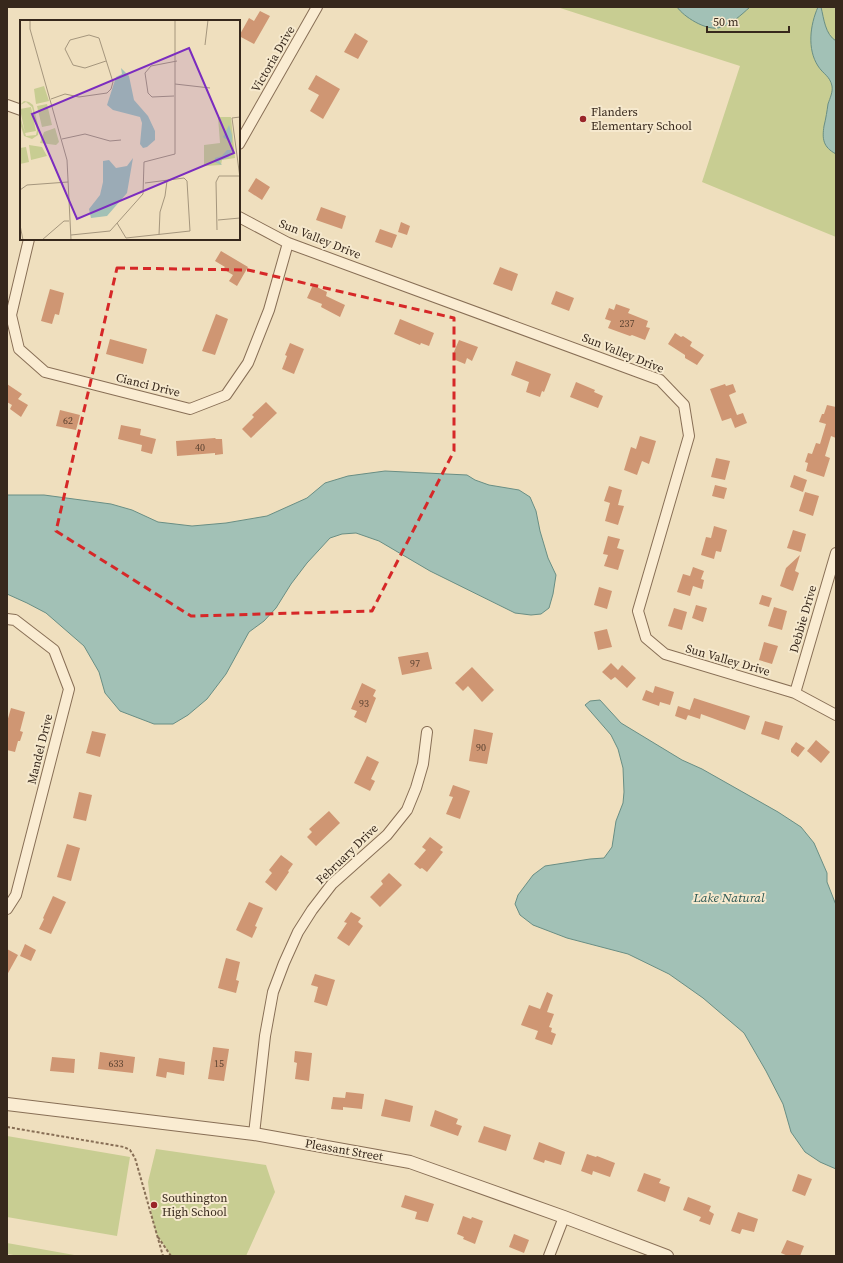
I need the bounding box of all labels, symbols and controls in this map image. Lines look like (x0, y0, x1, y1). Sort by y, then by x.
scale bar (707, 8, 789, 34)
text: 50 m (713, 14, 739, 30)
inset map (20, 20, 240, 240)
street label: Victoria Drive (248, 23, 298, 95)
place label: Flanders Elementary School (591, 104, 692, 134)
marker: Flanders Elementary School (578, 114, 588, 124)
street label: Sun Valley Drive (277, 215, 363, 263)
house number: 237 (620, 317, 635, 330)
street label: Sun Valley Drive (580, 329, 666, 377)
street label: Cianci Drive (114, 369, 182, 401)
house number: 62 (63, 414, 73, 427)
house number: 40 (195, 441, 205, 454)
street label: Debbie Drive (786, 583, 820, 655)
street label: Sun Valley Drive (684, 640, 772, 680)
house number: 97 (410, 657, 420, 670)
house number: 93 (359, 697, 369, 710)
street label: Mandel Drive (24, 712, 56, 786)
house number: 90 (476, 741, 486, 754)
street label: February Drive (312, 820, 382, 888)
water label: Lake Natural (692, 889, 765, 906)
house number: 633 (109, 1057, 124, 1070)
house number: 15 (214, 1057, 224, 1070)
street label: Pleasant Street (304, 1135, 384, 1165)
place label: Southington High School (162, 1190, 228, 1220)
marker: Southington High School (149, 1200, 159, 1210)

